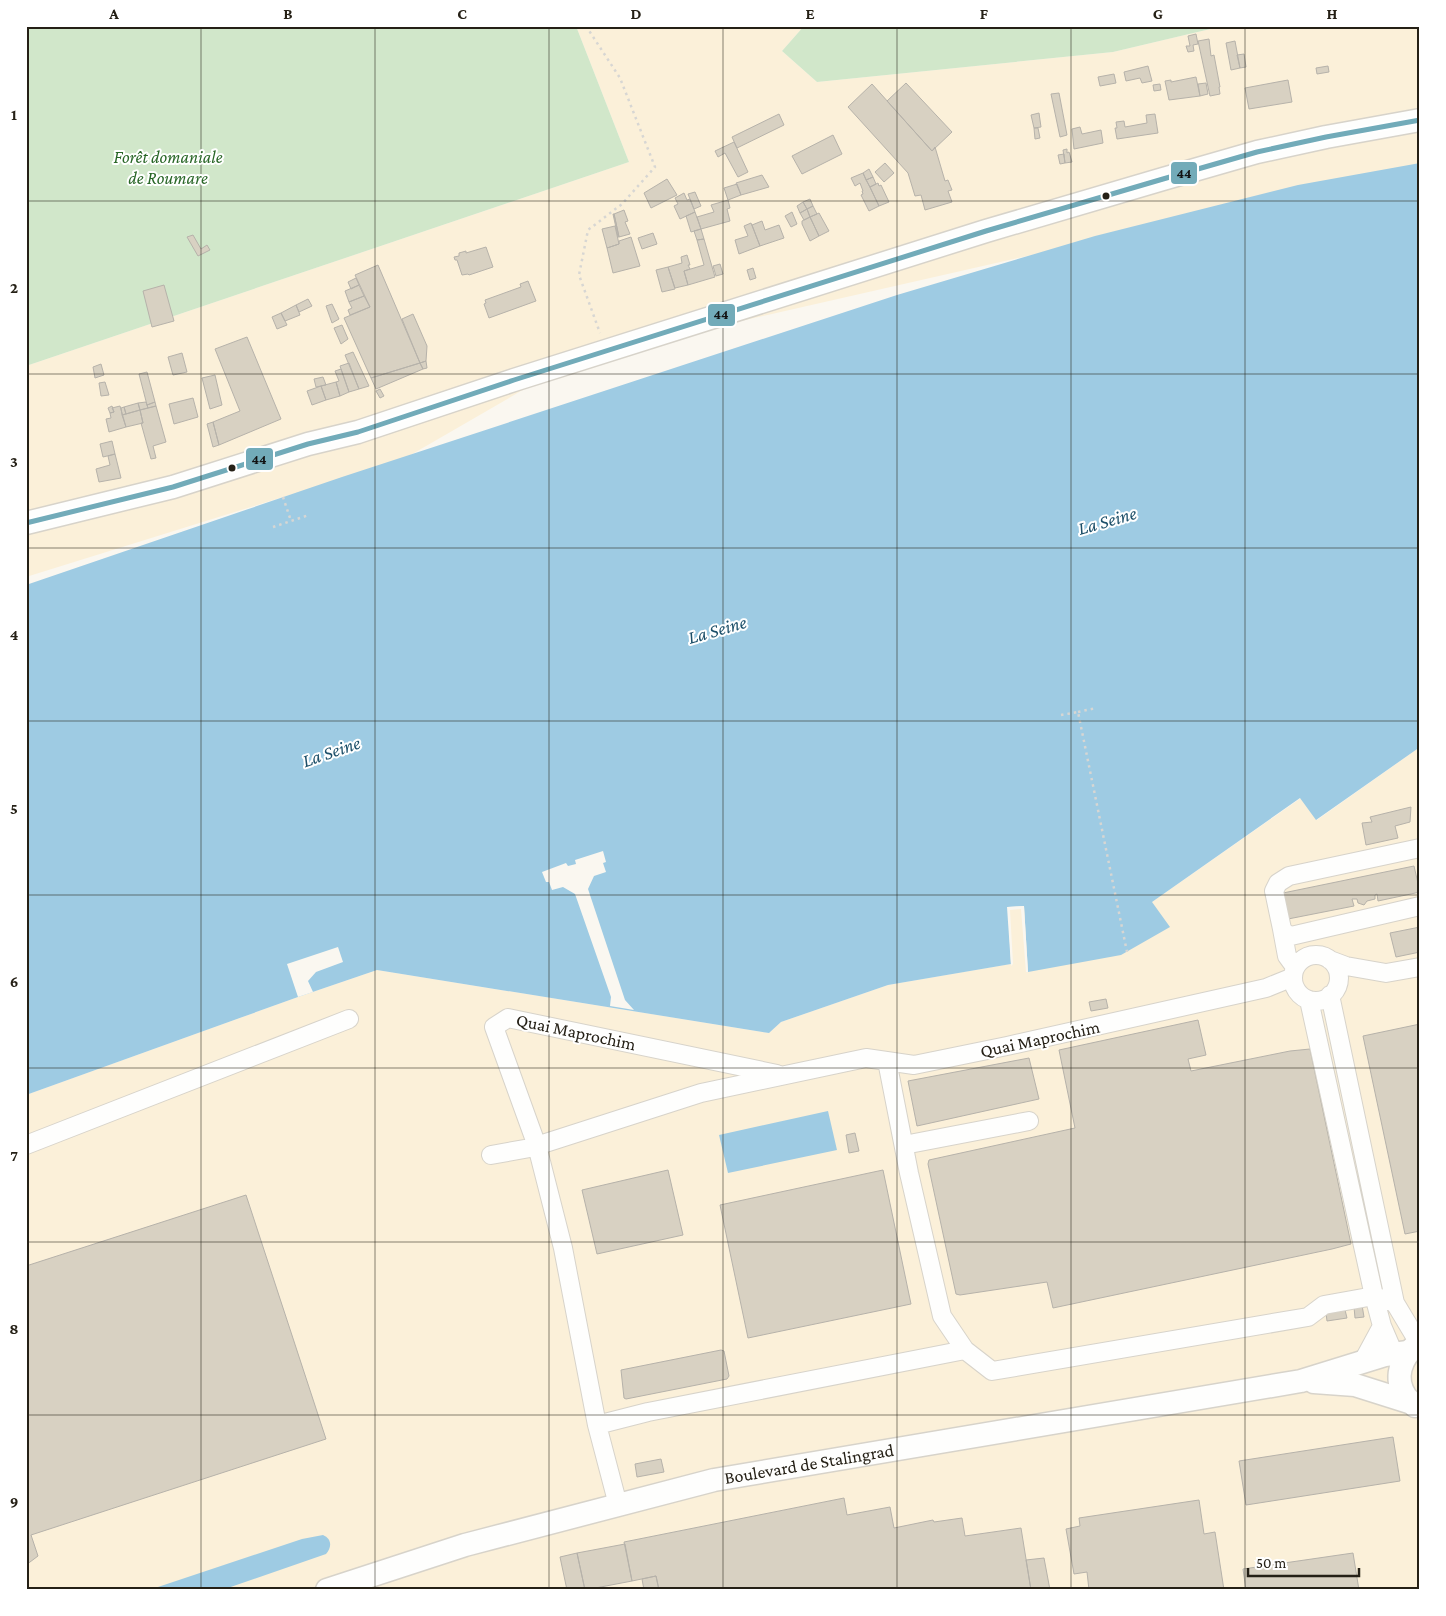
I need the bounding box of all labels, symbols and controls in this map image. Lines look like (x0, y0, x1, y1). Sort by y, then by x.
text: A (108, 5, 119, 22)
text: B (283, 5, 293, 22)
text: C (457, 5, 467, 22)
text: D (630, 5, 642, 22)
text: E (805, 5, 815, 22)
text: F (980, 5, 989, 22)
text: G (1153, 5, 1163, 22)
text: H (1327, 5, 1338, 22)
text: 1 (11, 106, 17, 123)
park label: Forêt domaniale de Roumare (113, 147, 223, 188)
line badge: 44 (1170, 161, 1198, 185)
text: 44 (1176, 165, 1192, 181)
unlabelled marker (1101, 191, 1111, 201)
text: 2 (10, 279, 18, 296)
line badge: 44 (707, 303, 736, 327)
text: 44 (713, 306, 729, 322)
line badge: 44 (245, 447, 274, 471)
text: 44 (251, 451, 267, 467)
text: 3 (10, 453, 18, 470)
unlabelled marker (227, 463, 237, 473)
water label: La Seine (1075, 502, 1139, 539)
water label: La Seine (685, 611, 749, 648)
text: 4 (10, 626, 19, 643)
water label: La Seine (299, 732, 363, 771)
text: 5 (10, 800, 18, 817)
text: 6 (10, 973, 18, 990)
street label: Quai Maprochim (514, 1010, 638, 1055)
street label: Quai Maprochim (978, 1016, 1102, 1061)
text: 7 (10, 1147, 18, 1164)
text: 8 (9, 1320, 19, 1337)
street label: Boulevard de Stalingrad (723, 1440, 896, 1488)
text: 9 (10, 1493, 18, 1510)
scale bar (1248, 1546, 1360, 1578)
text: 50 m (1256, 1555, 1286, 1571)

